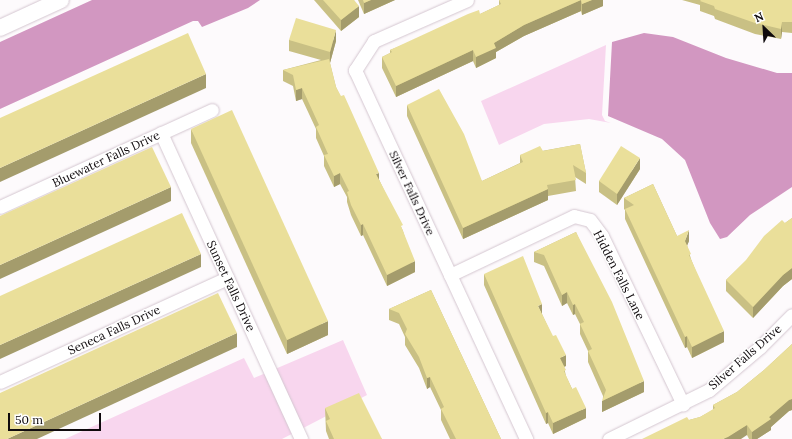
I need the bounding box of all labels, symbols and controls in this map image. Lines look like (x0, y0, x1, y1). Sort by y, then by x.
north arrow (744, 8, 784, 48)
text: N (752, 9, 766, 25)
street label: Bluewater Falls Drive (50, 128, 162, 190)
street label: Silver Falls Drive (386, 148, 438, 238)
street label: Hidden Falls Lane (590, 228, 648, 322)
street label: Sunset Falls Drive (204, 238, 258, 334)
street label: Seneca Falls Drive (66, 302, 162, 358)
street label: Silver Falls Drive (706, 321, 784, 393)
scale bar (10, 405, 103, 431)
text: 50 m (15, 412, 43, 427)

